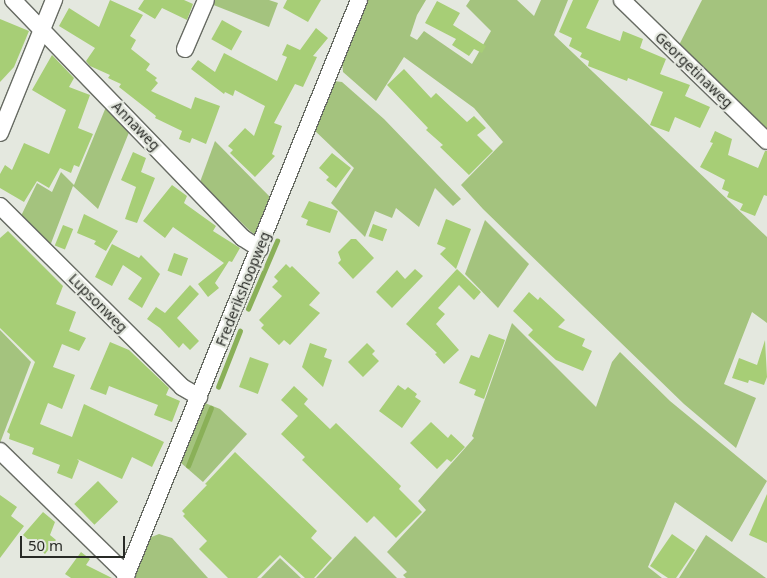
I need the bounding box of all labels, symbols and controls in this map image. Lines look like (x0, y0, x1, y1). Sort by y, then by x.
street label: Georgetinaweg (652, 29, 736, 111)
street label: Annaweg (109, 98, 163, 154)
street label: Frederikshoopweg (212, 229, 274, 349)
street label: Lupsonweg (65, 270, 131, 336)
scale bar (22, 526, 128, 558)
text: 50 m (28, 535, 63, 555)

